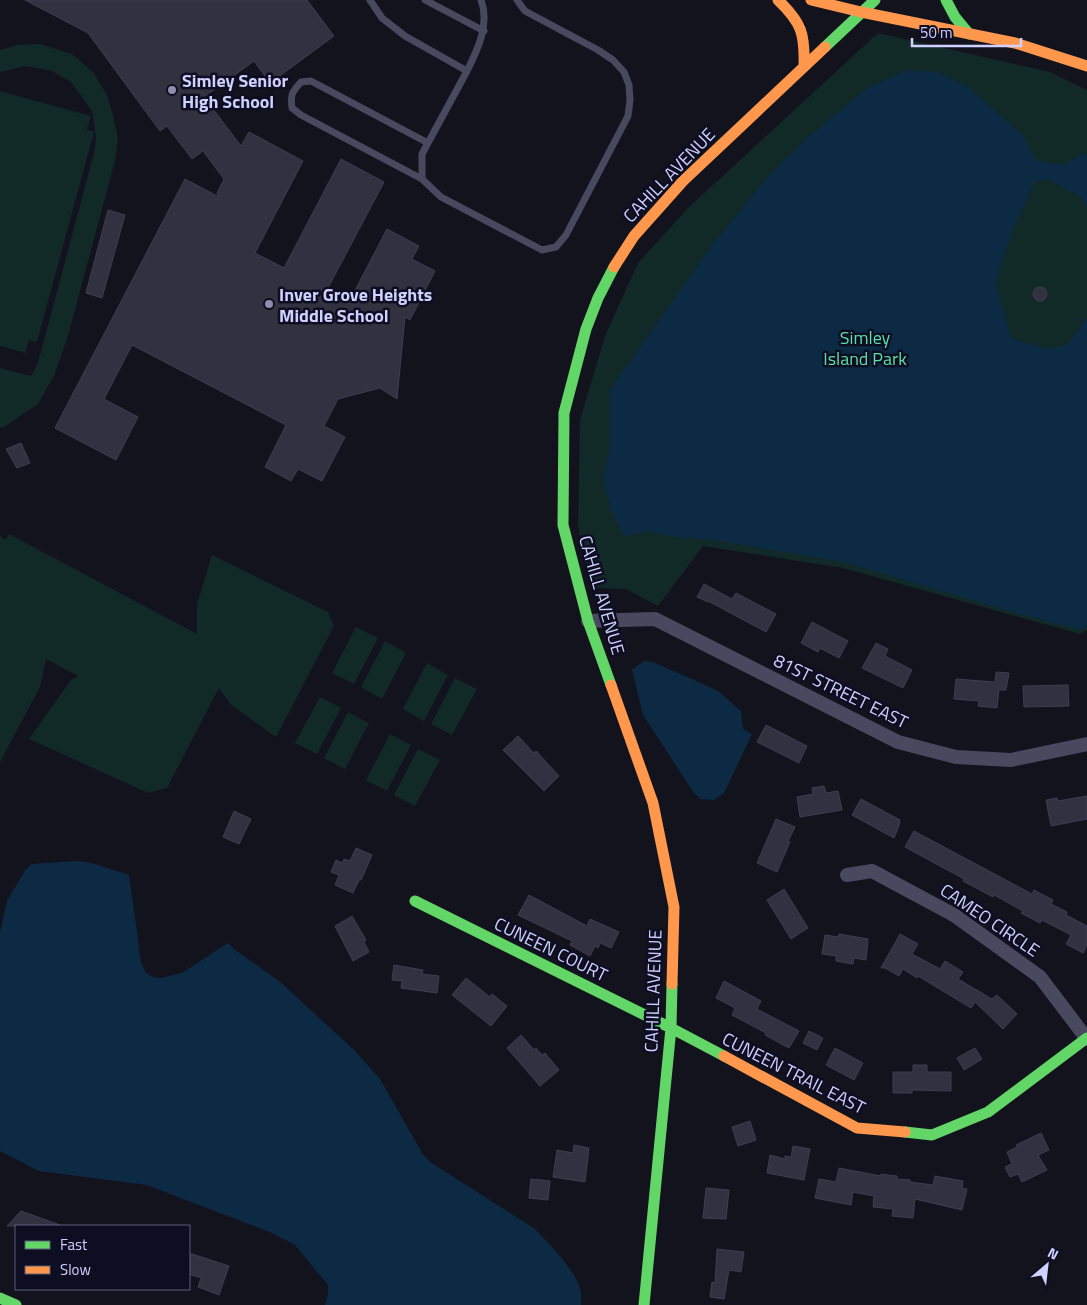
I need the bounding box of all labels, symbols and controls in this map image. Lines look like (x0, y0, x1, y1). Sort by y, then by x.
scale bar (912, 15, 1021, 47)
text: 50 m (920, 21, 953, 44)
place label: Simley Senior High School (182, 67, 289, 115)
marker: Simley Senior High School (166, 84, 178, 96)
street label: CAHILL AVENUE (617, 121, 721, 228)
place label: Inver Grove Heights Middle School (279, 281, 432, 329)
marker: Inver Grove Heights Middle School (263, 298, 275, 310)
park label: Simley Island Park (823, 324, 907, 372)
street label: CAHILL AVENUE (572, 532, 632, 658)
street label: 81ST STREET EAST (769, 647, 913, 736)
street label: CAMEO CIRCLE (935, 877, 1045, 963)
street label: CUNEEN COURT (490, 910, 613, 988)
street label: CAHILL AVENUE (637, 929, 669, 1053)
street label: CUNEEN TRAIL EAST (718, 1025, 871, 1121)
legend (15, 1225, 190, 1290)
text: Fast (60, 1233, 88, 1256)
north arrow (1022, 1240, 1072, 1290)
text: N (1044, 1242, 1063, 1265)
text: Slow (60, 1258, 91, 1281)

